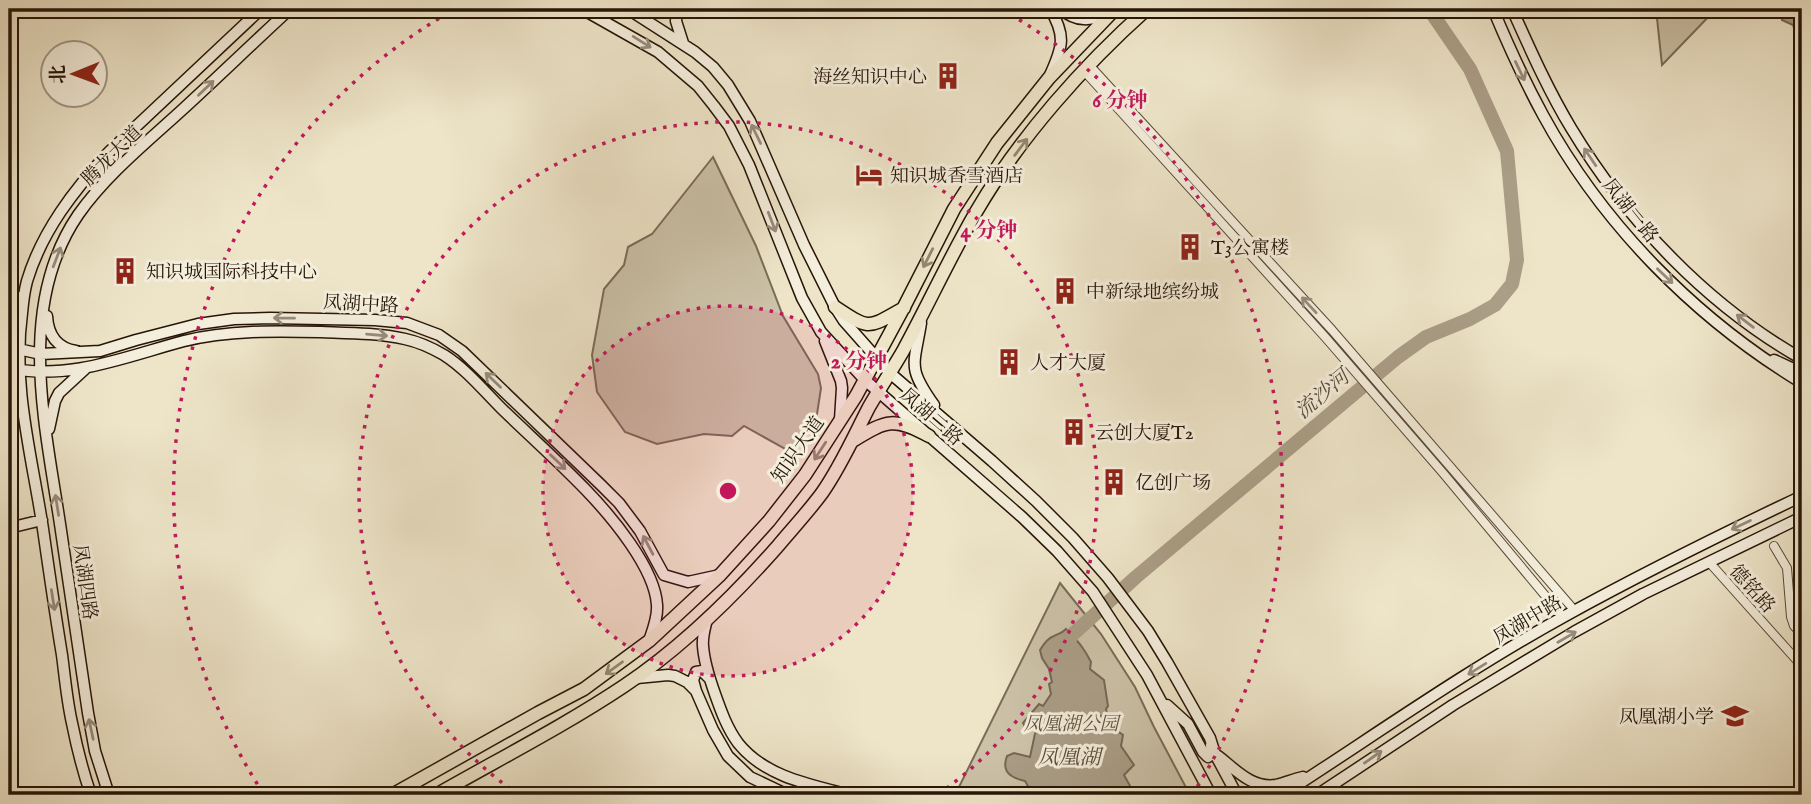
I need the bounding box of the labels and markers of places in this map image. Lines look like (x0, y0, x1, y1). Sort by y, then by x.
building icon: 海丝知识中心 (933, 61, 963, 91)
place label: 海丝知识中心 (813, 66, 927, 90)
hotel icon: 知识城香雪酒店 (854, 160, 884, 190)
place label: 知识城香雪酒店 (890, 165, 1023, 189)
building icon: T3公寓楼 (1175, 232, 1205, 262)
place label: T3公寓楼 (1211, 237, 1289, 261)
building icon: 知识城国际科技中心 (110, 256, 140, 286)
place label: 知识城国际科技中心 (146, 261, 317, 285)
building icon: 中新绿地缤纷城 (1050, 276, 1080, 306)
place label: 中新绿地缤纷城 (1086, 281, 1219, 305)
building icon: 人才大厦 (994, 347, 1024, 377)
place label: 人才大厦 (1030, 352, 1106, 376)
building icon: 云创大厦T2 (1059, 417, 1089, 447)
place label: 云创大厦T2 (1095, 422, 1194, 446)
building icon: 亿创广场 (1099, 467, 1129, 497)
place label: 亿创广场 (1135, 472, 1211, 496)
centre of rings (716, 479, 740, 503)
school or university icon: 凤凰湖小学 (1720, 701, 1750, 731)
place label: 凤凰湖小学 (1619, 706, 1714, 730)

